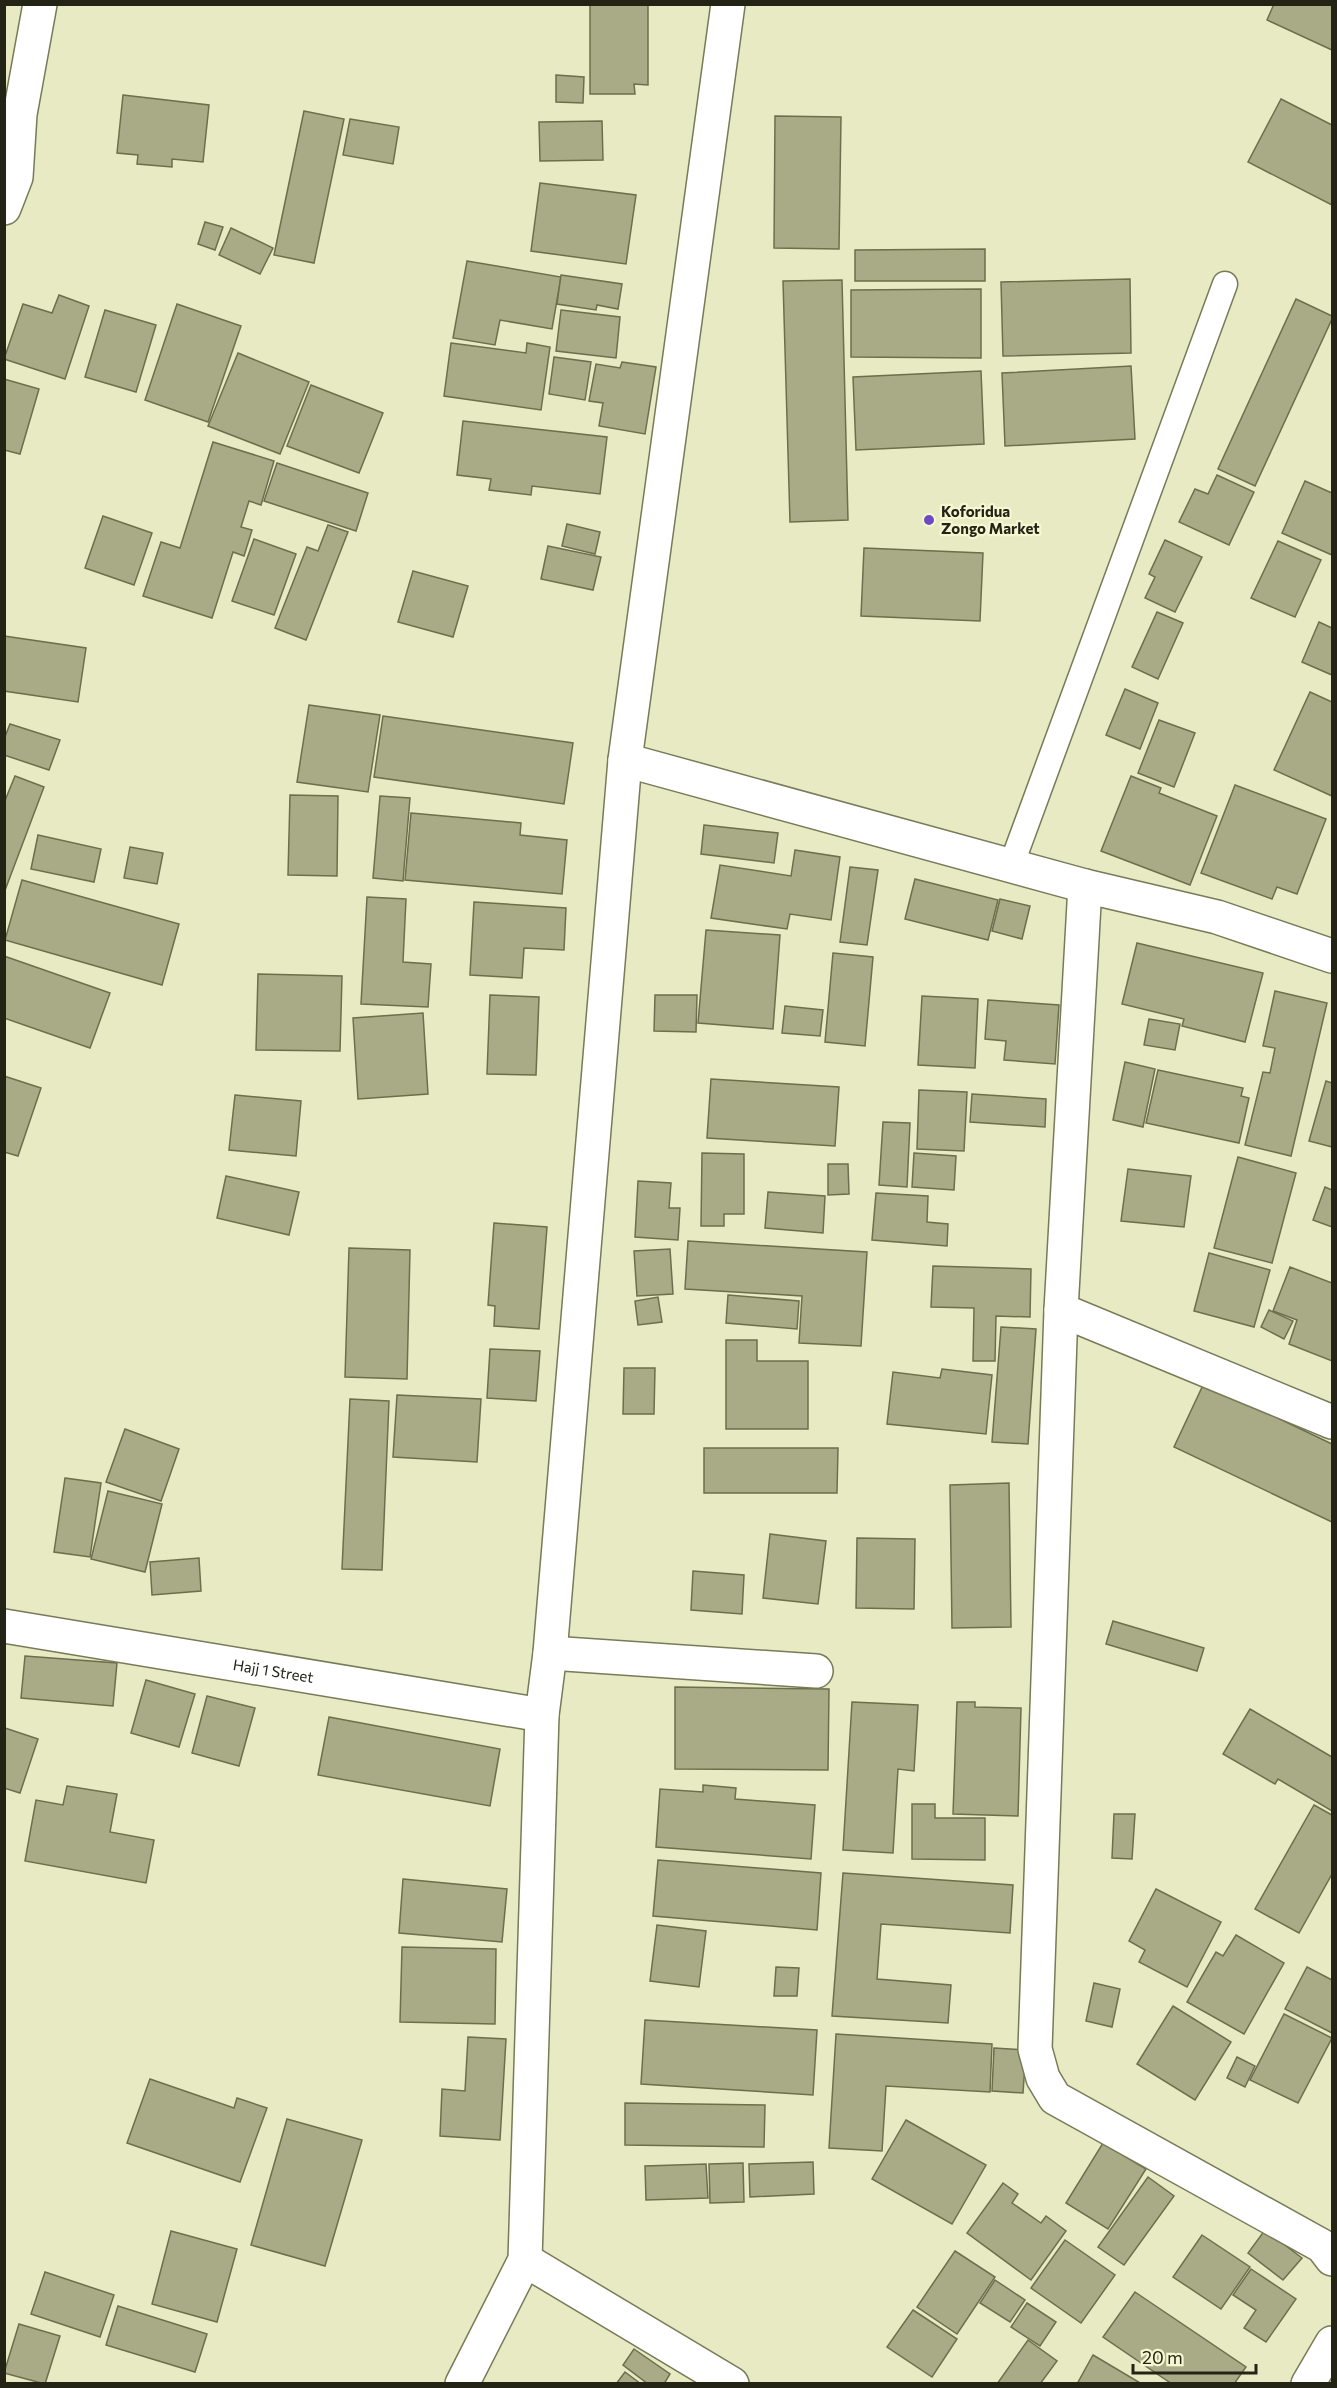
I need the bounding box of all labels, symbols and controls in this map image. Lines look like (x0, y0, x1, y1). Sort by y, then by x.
place label: Koforidua Zongo Market (941, 502, 1040, 537)
marker: Koforidua Zongo Market (922, 513, 936, 527)
street label: Hajj 1 Street (232, 1655, 315, 1686)
scale bar (1133, 2337, 1256, 2375)
text: 20 m (1142, 2346, 1183, 2368)

